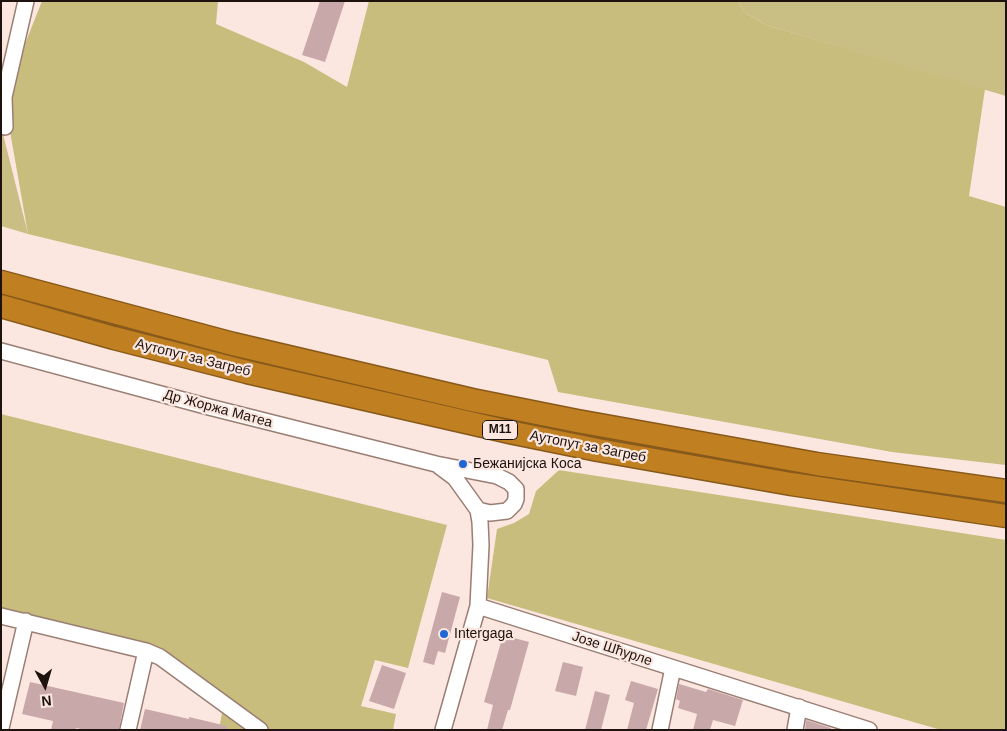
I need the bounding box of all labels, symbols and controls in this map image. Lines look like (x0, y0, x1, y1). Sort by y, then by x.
street label: Аутопут за Загреб (134, 336, 252, 380)
street label: Др Жоржа Матеа (162, 386, 274, 432)
road number: M11 (482, 420, 518, 440)
street label: Аутопут за Загреб (528, 427, 648, 467)
place label: Бежанијска Коса (473, 456, 581, 472)
marker: Бежанијска Коса (457, 458, 469, 470)
place label: Intergaga (454, 626, 513, 642)
marker: Intergaga (438, 628, 450, 640)
street label: Јозе Шћурле (570, 628, 654, 670)
north arrow (20, 661, 70, 711)
text: N (41, 692, 52, 709)

